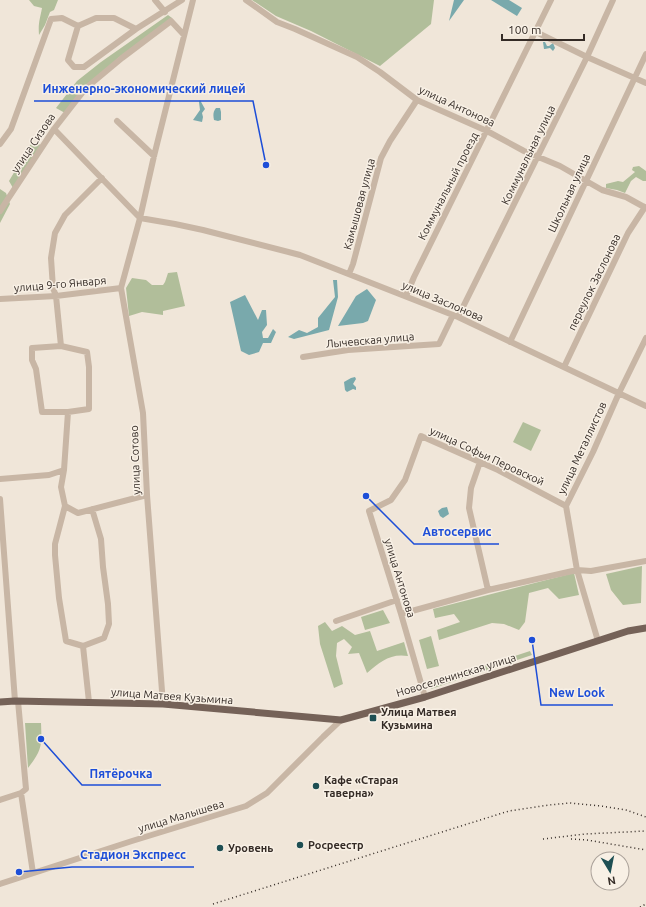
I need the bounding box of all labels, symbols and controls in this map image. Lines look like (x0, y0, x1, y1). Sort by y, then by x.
scale bar (502, 16, 584, 42)
text: 100 m (508, 23, 541, 36)
callout: Инженерно-экономический лицей (34, 77, 253, 101)
text: Инженерно-экономический лицей (43, 82, 246, 95)
street label: улица Антонова (417, 83, 497, 129)
street label: Коммунальная улица (499, 103, 557, 207)
street label: улица Сизова (9, 111, 57, 175)
street label: Коммунальный проезд (416, 130, 481, 242)
street label: Школьная улица (546, 152, 592, 234)
street label: Камышовая улица (341, 157, 377, 251)
street label: переулок Заслонова (565, 232, 623, 332)
street label: улица 9-го Января (13, 274, 107, 294)
street label: улица Заслонова (401, 278, 485, 324)
street label: Лычевская улица (325, 330, 415, 350)
street label: улица Металлистов (555, 400, 609, 496)
street label: улица Софьи Перовской (428, 424, 546, 488)
street label: улица Сотово (128, 425, 142, 495)
callout: Автосервис (414, 520, 499, 544)
text: Автосервис (422, 525, 492, 538)
street label: улица Антонова (382, 537, 418, 619)
street label: Новоселенинская улица (395, 651, 517, 699)
callout: New Look (541, 681, 613, 705)
street label: улица Матвея Кузьмина (111, 686, 233, 706)
text: New Look (549, 686, 605, 699)
place label: Улица Матвея Кузьмина (381, 706, 457, 731)
marker: Улица Матвея Кузьмина (368, 713, 378, 723)
callout: Пятёрочка (82, 761, 161, 785)
text: Пятёрочка (90, 767, 152, 780)
place label: Кафе «Старая таверна» (324, 774, 398, 799)
marker: Кафе «Старая таверна» (311, 781, 321, 791)
street label: улица Малышева (137, 797, 225, 835)
place label: Росреестр (308, 839, 364, 851)
marker: Росреестр (295, 840, 305, 850)
place label: Уровень (228, 842, 273, 854)
callout: Стадион Экспресс (72, 843, 194, 867)
marker: Уровень (215, 843, 225, 853)
text: Стадион Экспресс (80, 848, 186, 861)
north arrow (590, 851, 630, 891)
text: N (607, 874, 617, 887)

